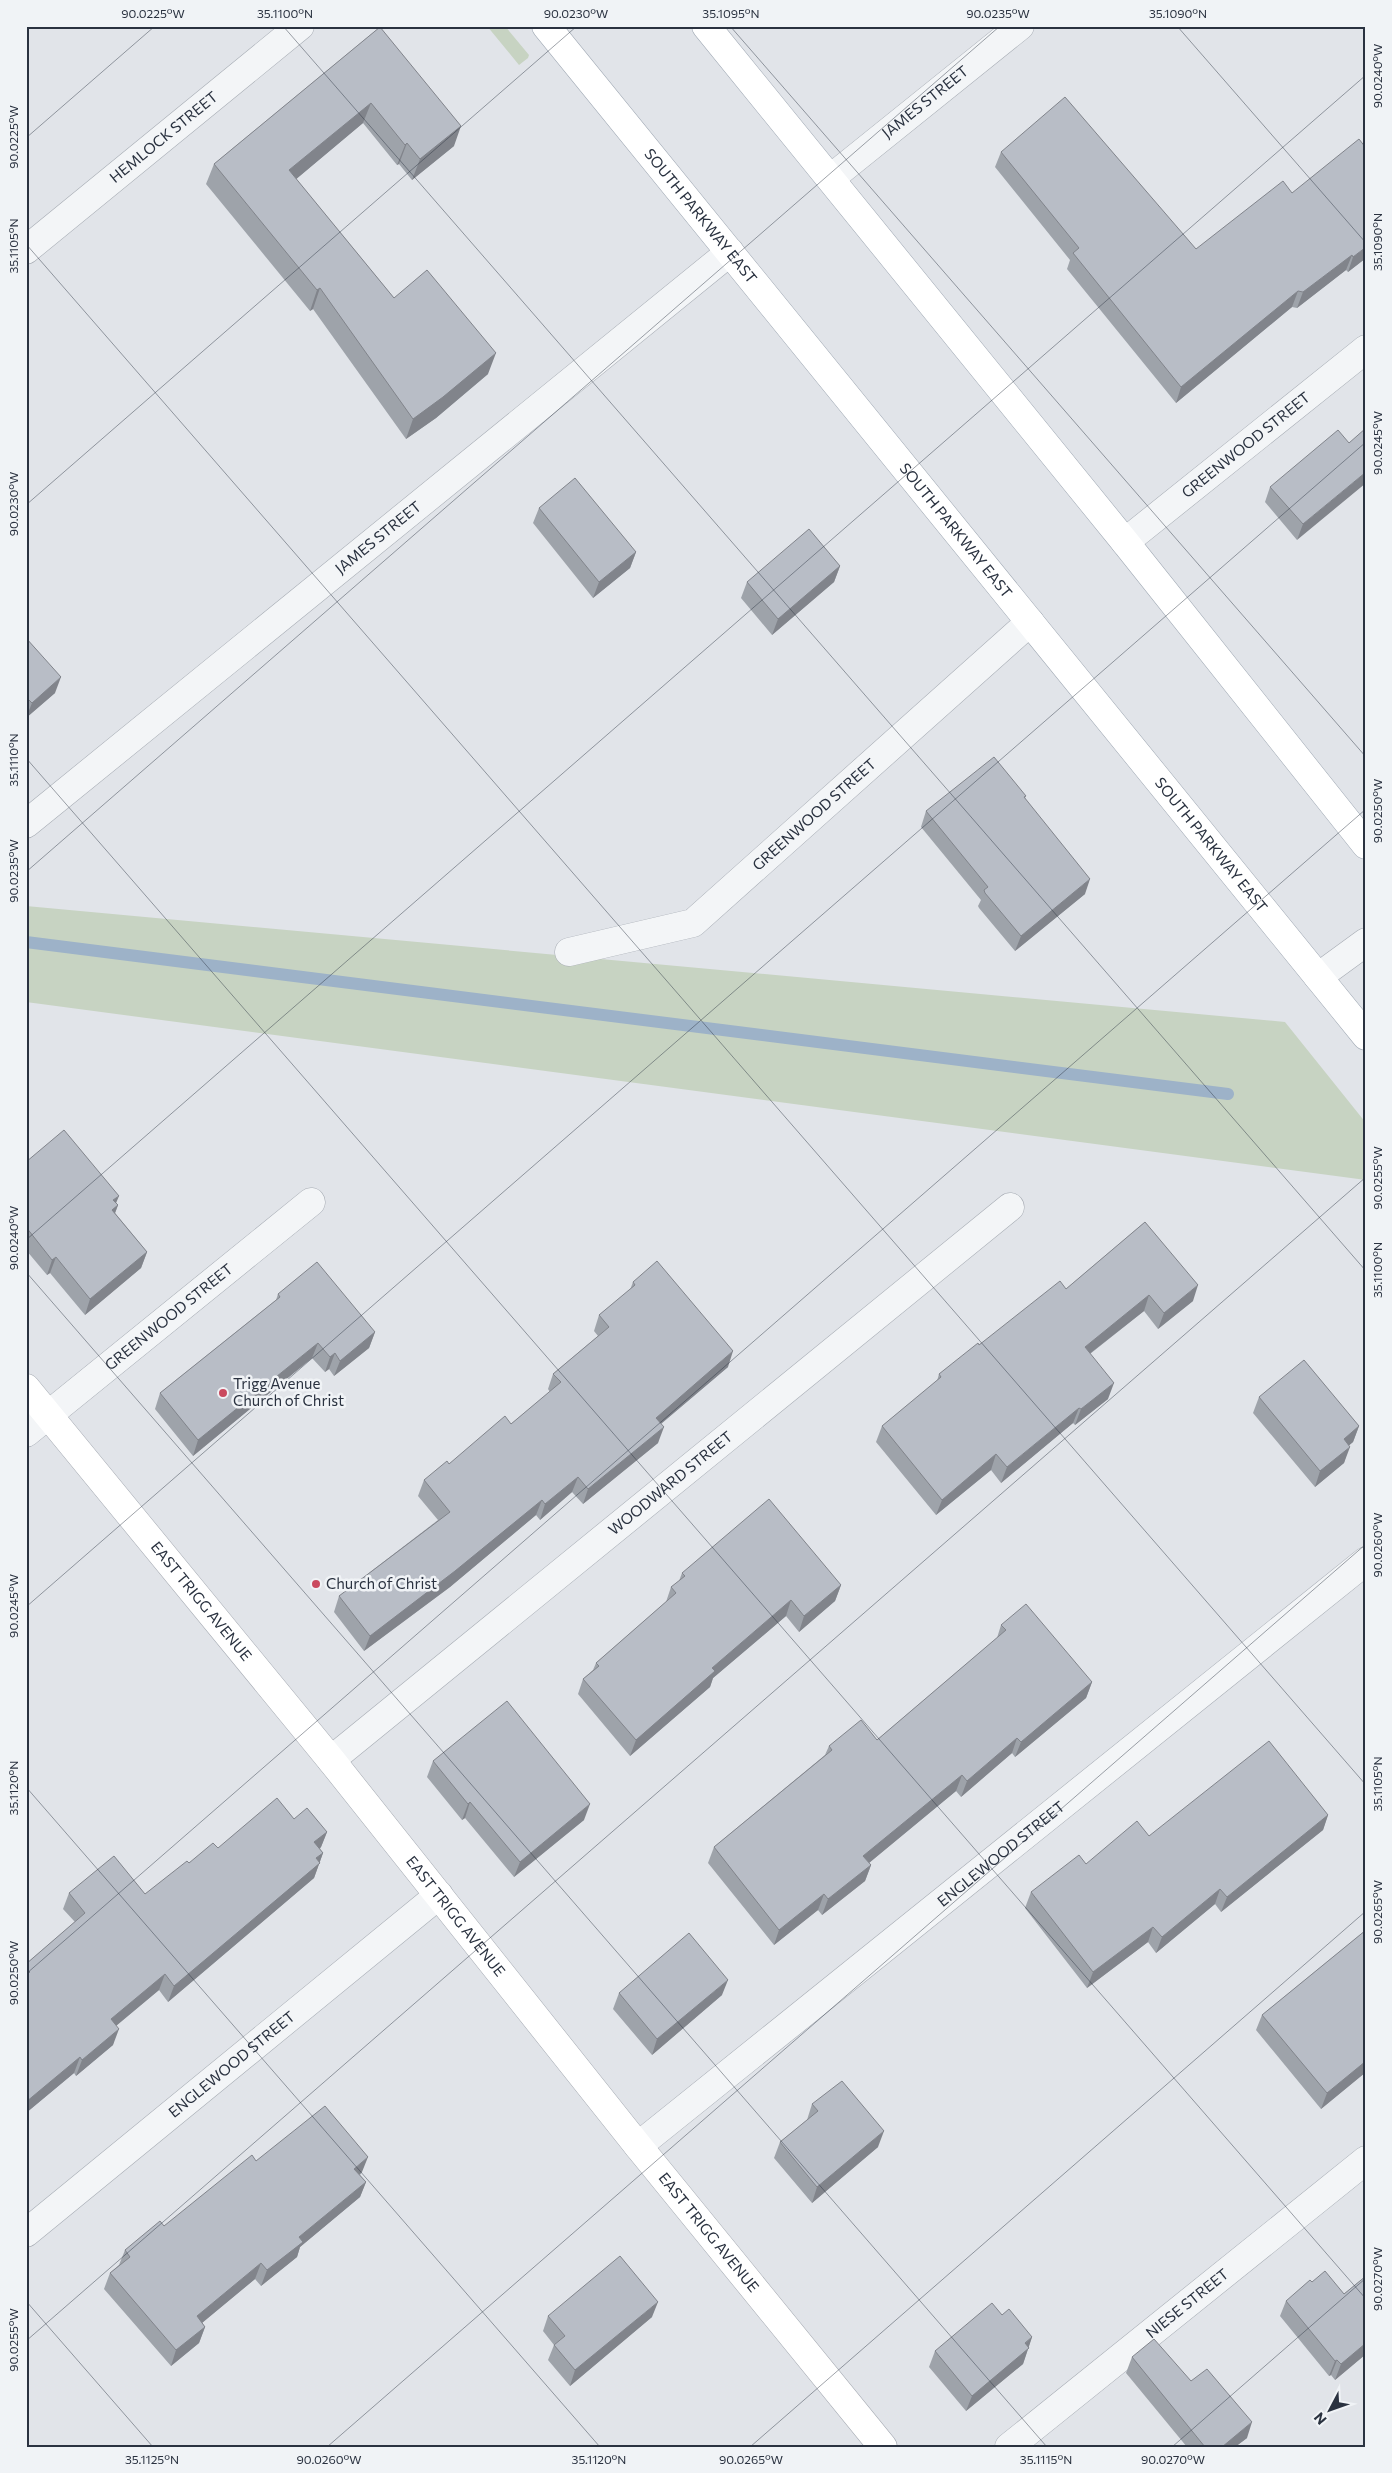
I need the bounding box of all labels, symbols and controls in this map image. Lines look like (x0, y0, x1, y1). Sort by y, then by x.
text: 90.0225°W (121, 6, 185, 20)
text: 35.1100°N (257, 6, 313, 20)
text: 90.0230°W (544, 6, 608, 20)
text: 35.1095°N (702, 6, 760, 20)
text: 90.0235°W (966, 6, 1030, 20)
text: 35.1090°N (1149, 6, 1207, 20)
text: 90.0240°W (1370, 44, 1384, 108)
street label: JAMES STREET (878, 61, 972, 141)
street label: HEMLOCK STREET (106, 87, 221, 186)
text: 90.0225°W (6, 105, 20, 169)
street label: SOUTH PARKWAY EAST (641, 145, 761, 287)
text: 35.1090°N (1370, 213, 1384, 271)
text: 35.1105°N (6, 218, 20, 274)
street label: GREENWOOD STREET (1178, 387, 1313, 501)
text: 90.0245°W (1370, 411, 1384, 475)
street label: SOUTH PARKWAY EAST (896, 459, 1017, 601)
text: 90.0230°W (6, 472, 20, 536)
street label: JAMES STREET (331, 496, 425, 577)
text: 35.1110°N (6, 733, 20, 787)
street label: GREENWOOD STREET (748, 754, 879, 874)
street label: SOUTH PARKWAY EAST (1152, 773, 1272, 916)
text: 90.0250°W (1370, 779, 1384, 843)
text: 90.0235°W (6, 839, 20, 903)
text: 90.0255°W (1370, 1146, 1384, 1210)
text: 90.0240°W (6, 1206, 20, 1270)
text: 35.1100°N (1370, 1242, 1384, 1298)
street label: GREENWOOD STREET (101, 1259, 236, 1374)
place label: Trigg Avenue Church of Christ (233, 1374, 344, 1409)
marker: Trigg Avenue Church of Christ (217, 1387, 229, 1399)
street label: WOODWARD STREET (604, 1427, 736, 1538)
text: 90.0260°W (1370, 1513, 1384, 1577)
street label: EAST TRIGG AVENUE (148, 1538, 256, 1664)
text: 90.0245°W (6, 1574, 20, 1638)
place label: Church of Christ (326, 1574, 437, 1592)
marker: Church of Christ (310, 1578, 322, 1590)
text: 35.1105°N (1370, 1756, 1384, 1812)
text: 35.1120°N (6, 1761, 20, 1815)
street label: ENGLEWOOD STREET (933, 1797, 1068, 1910)
street label: EAST TRIGG AVENUE (403, 1852, 510, 1980)
text: 90.0265°W (1370, 1880, 1384, 1944)
text: 90.0250°W (6, 1941, 20, 2005)
street label: ENGLEWOOD STREET (164, 2007, 298, 2121)
street label: EAST TRIGG AVENUE (655, 2169, 763, 2295)
text: 90.0270°W (1370, 2247, 1384, 2311)
street label: NIESE STREET (1142, 2264, 1232, 2341)
text: 90.0255°W (6, 2308, 20, 2372)
north arrow (1304, 2386, 1354, 2436)
text: N (1310, 2409, 1330, 2428)
text: 35.1125°N (125, 2452, 179, 2466)
text: 90.0260°W (297, 2452, 361, 2466)
text: 35.1120°N (572, 2452, 626, 2466)
text: 90.0265°W (719, 2452, 783, 2466)
text: 35.1115°N (1020, 2452, 1072, 2466)
text: 90.0270°W (1141, 2452, 1205, 2466)

